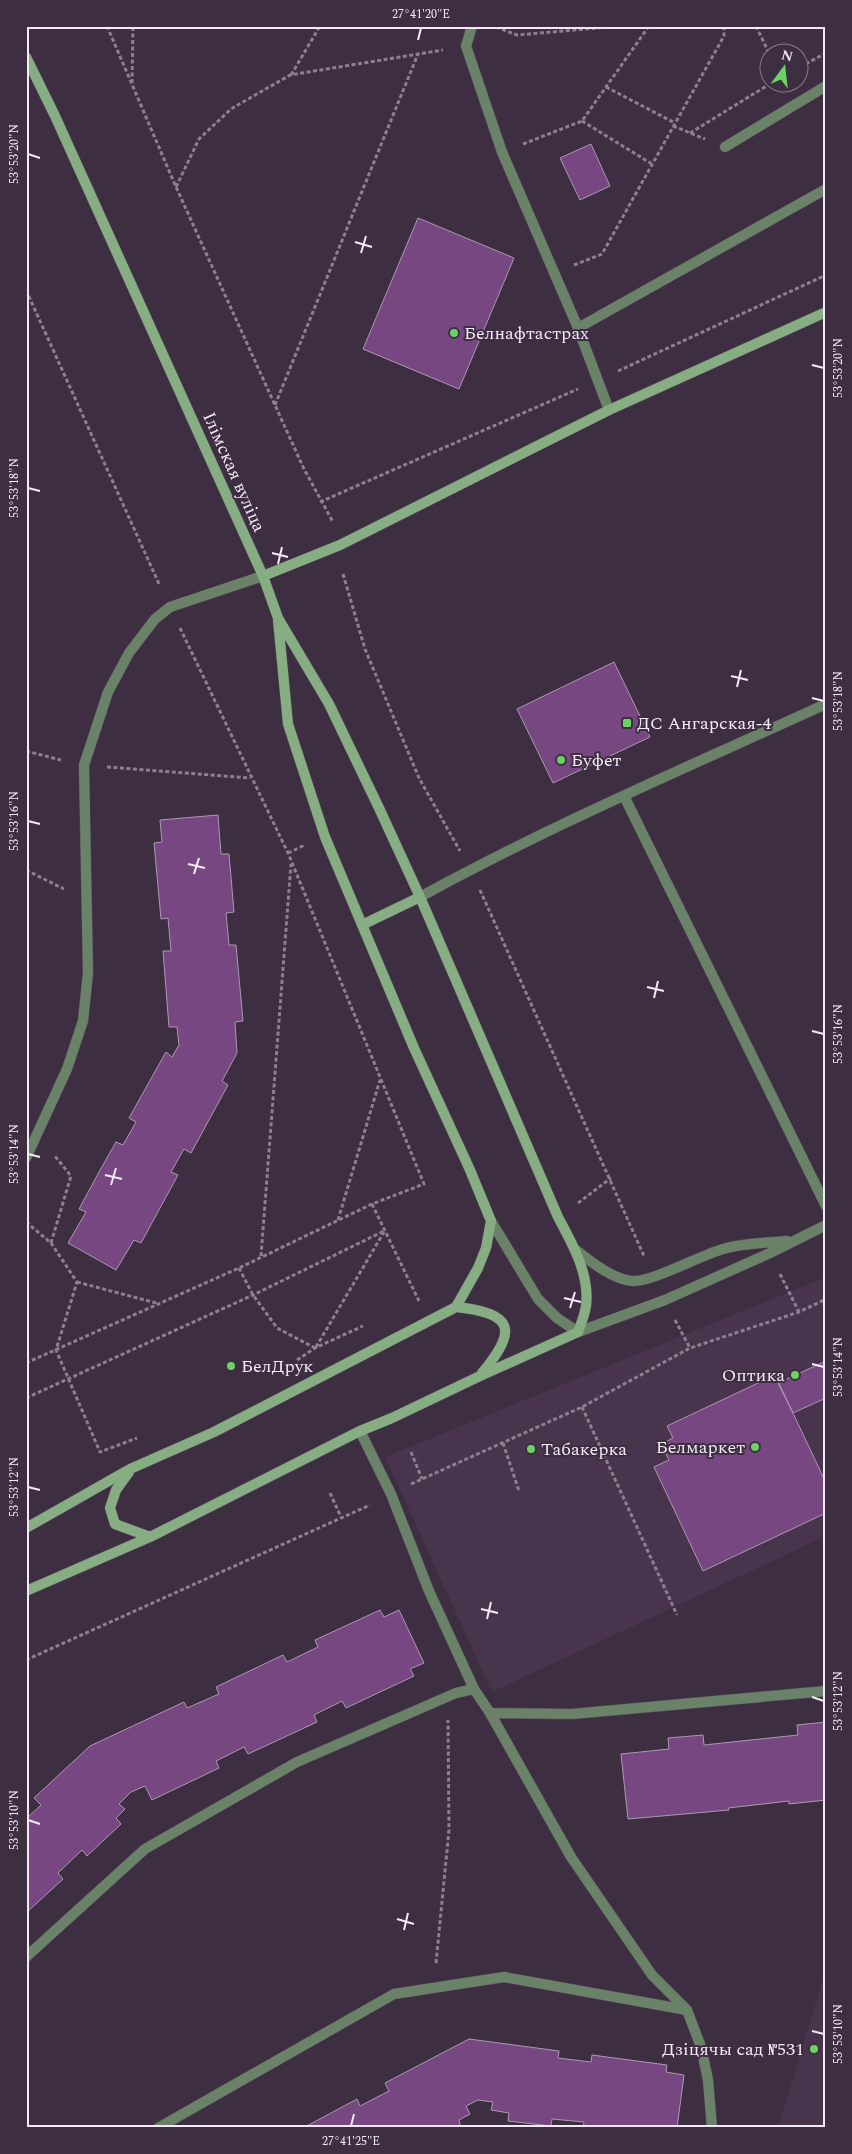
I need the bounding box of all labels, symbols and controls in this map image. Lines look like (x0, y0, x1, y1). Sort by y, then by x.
text: 27°41'20"E (392, 5, 450, 24)
north arrow (760, 42, 810, 92)
text: N (779, 44, 795, 68)
text: 53°53'20"N (5, 124, 24, 184)
place label: Белнафтастрах (464, 320, 589, 347)
marker: Белнафтастрах (448, 327, 460, 339)
text: 53°53'20"N (829, 338, 848, 398)
street label: Ілімская вуліца (195, 408, 273, 537)
text: 53°53'18"N (5, 458, 24, 518)
text: 53°53'18"N (829, 671, 848, 731)
place label: ДС Ангарская-4 (637, 710, 772, 737)
marker: ДС Ангарская-4 (621, 717, 633, 729)
place label: Буфет (571, 747, 622, 774)
marker: Буфет (555, 754, 567, 766)
text: 53°53'16"N (5, 791, 24, 851)
text: 53°53'16"N (829, 1004, 848, 1064)
text: 53°53'14"N (5, 1124, 24, 1184)
text: 53°53'14"N (829, 1337, 848, 1397)
place label: БелДрук (241, 1353, 313, 1380)
marker: БелДрук (225, 1360, 237, 1372)
place label: Оптика (722, 1362, 785, 1389)
marker: Оптика (789, 1369, 801, 1381)
place label: Белмаркет (656, 1434, 745, 1461)
place label: Табакерка (541, 1436, 627, 1463)
marker: Белмаркет (749, 1441, 761, 1453)
marker: Табакерка (525, 1443, 537, 1455)
text: 53°53'12"N (5, 1457, 24, 1517)
text: 53°53'12"N (829, 1671, 848, 1731)
text: 53°53'10"N (5, 1790, 24, 1850)
text: 53°53'10"N (829, 2004, 848, 2064)
place label: Дзіцячы сад №531 (662, 2036, 804, 2063)
marker: Дзіцячы сад №531 (808, 2043, 820, 2055)
text: 27°41'25"E (322, 2132, 380, 2151)

